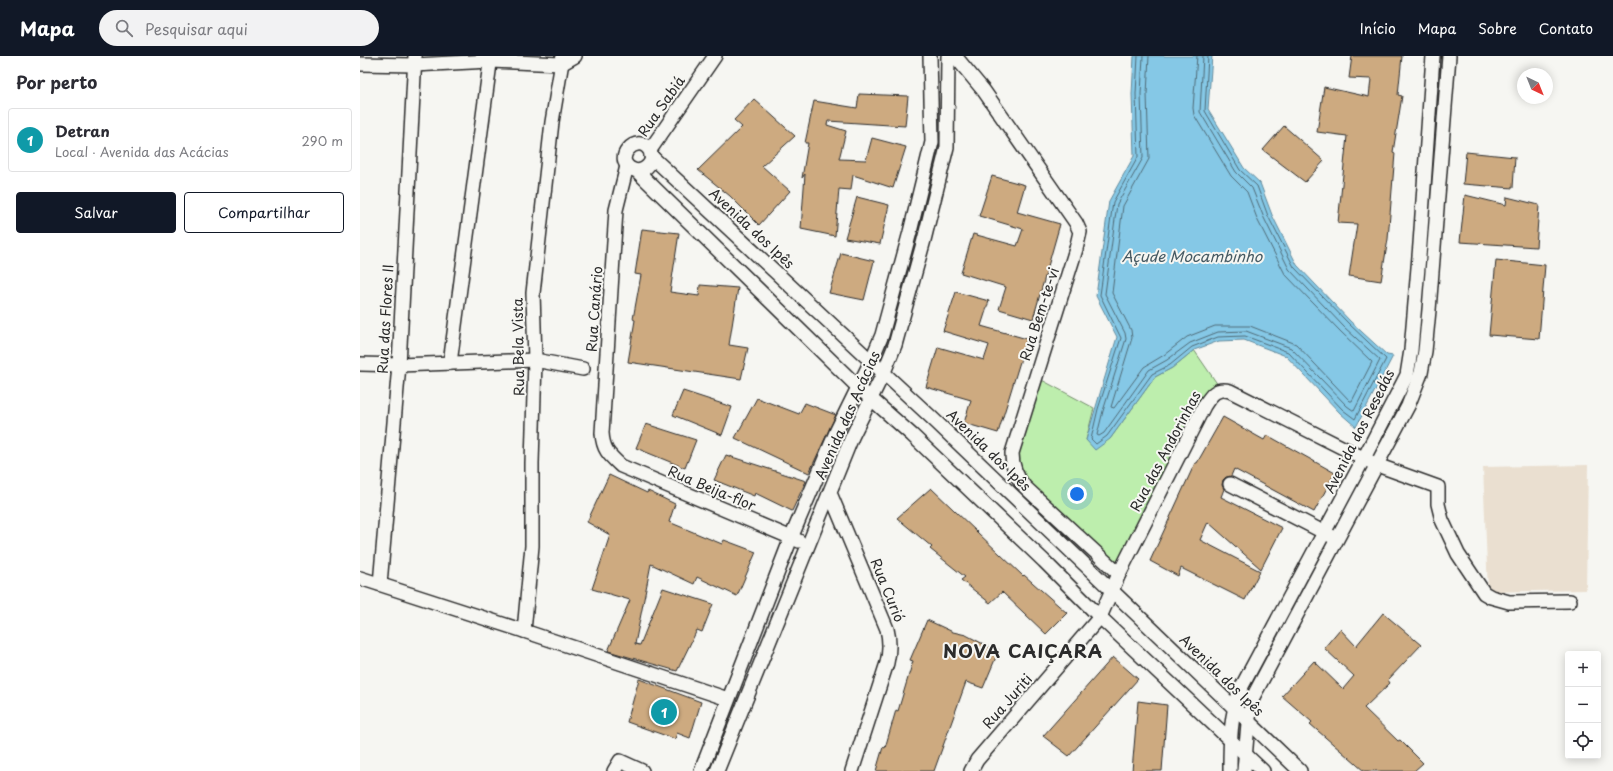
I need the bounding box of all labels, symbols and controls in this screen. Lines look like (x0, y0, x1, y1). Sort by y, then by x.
search box (99, 10, 379, 46)
text: Mapa (20, 14, 75, 42)
icon: search (113, 17, 135, 39)
text: Pesquisar aqui (145, 17, 248, 40)
text: Início (1360, 18, 1396, 39)
text: Mapa (1418, 18, 1456, 39)
text: Sobre (1478, 18, 1517, 39)
text: Contato (1539, 18, 1593, 39)
north arrow (1517, 68, 1553, 104)
text: Por perto (16, 69, 97, 95)
street label: Rua Sabiá (632, 71, 690, 141)
text: Detran (55, 119, 110, 142)
text: 1 (27, 131, 33, 150)
text: 290 m (302, 131, 343, 150)
text: Local · Avenida das Acácias (55, 142, 229, 161)
street label: Avenida dos Ipês (705, 183, 799, 273)
button: Salvar (16, 192, 176, 233)
button: Compartilhar (184, 192, 344, 233)
water label: Açude Mocambinho (1122, 244, 1264, 267)
street label: Rua das Flores II (372, 264, 398, 374)
street label: Rua Canário (581, 265, 607, 353)
street label: Rua Bem-te-vi (1014, 265, 1064, 363)
street label: Rua Bela Vista (507, 297, 529, 396)
street label: Avenida das Acácias (809, 347, 885, 483)
street label: Avenida dos Resedás (1319, 365, 1399, 497)
street label: Rua das Andorinhas (1124, 387, 1206, 515)
street label: Avenida dos Ipês (942, 404, 1036, 496)
street label: Rua Beija-flor (665, 460, 760, 516)
your location (1067, 484, 1087, 504)
street label: Rua Curió (866, 555, 910, 625)
street label: Avenida dos Ipês (1175, 629, 1269, 721)
district label: NOVA CAIÇARA (943, 637, 1103, 664)
map controls (1565, 651, 1601, 759)
button: + (1565, 651, 1601, 687)
street label: Rua Juriti (977, 669, 1037, 733)
button: − (1565, 687, 1601, 723)
pin: 1 (651, 697, 677, 727)
button: locate (1565, 723, 1601, 759)

